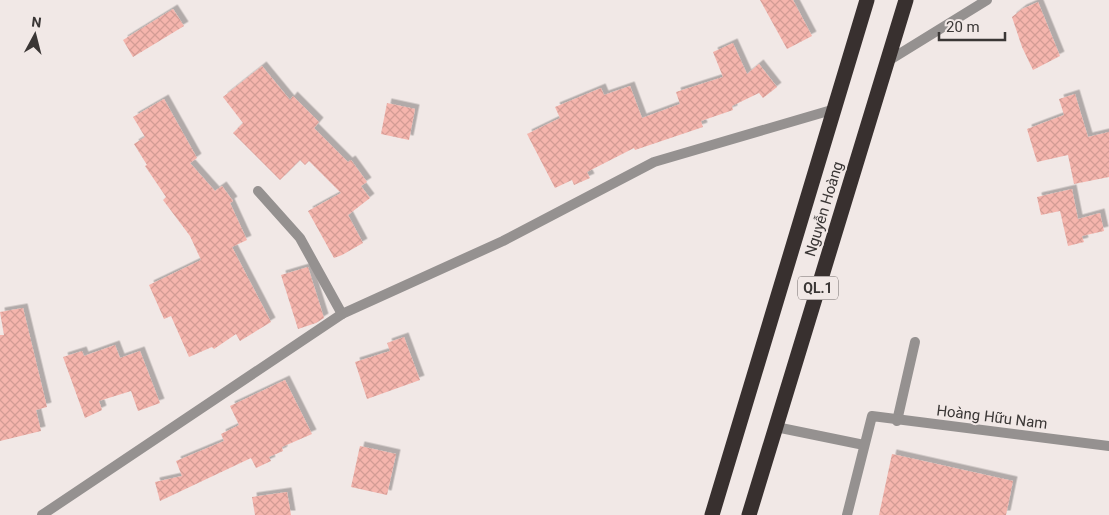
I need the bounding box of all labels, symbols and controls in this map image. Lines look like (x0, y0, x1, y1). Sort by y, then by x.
north arrow (10, 10, 60, 60)
scale bar (939, 10, 1005, 42)
text: N (31, 14, 42, 31)
text: 20 m (946, 18, 980, 36)
street label: Nguyễn Hoàng (801, 159, 847, 259)
road number: QL.1 (798, 276, 838, 300)
street label: Hoàng Hữu Nam (935, 401, 1049, 433)

